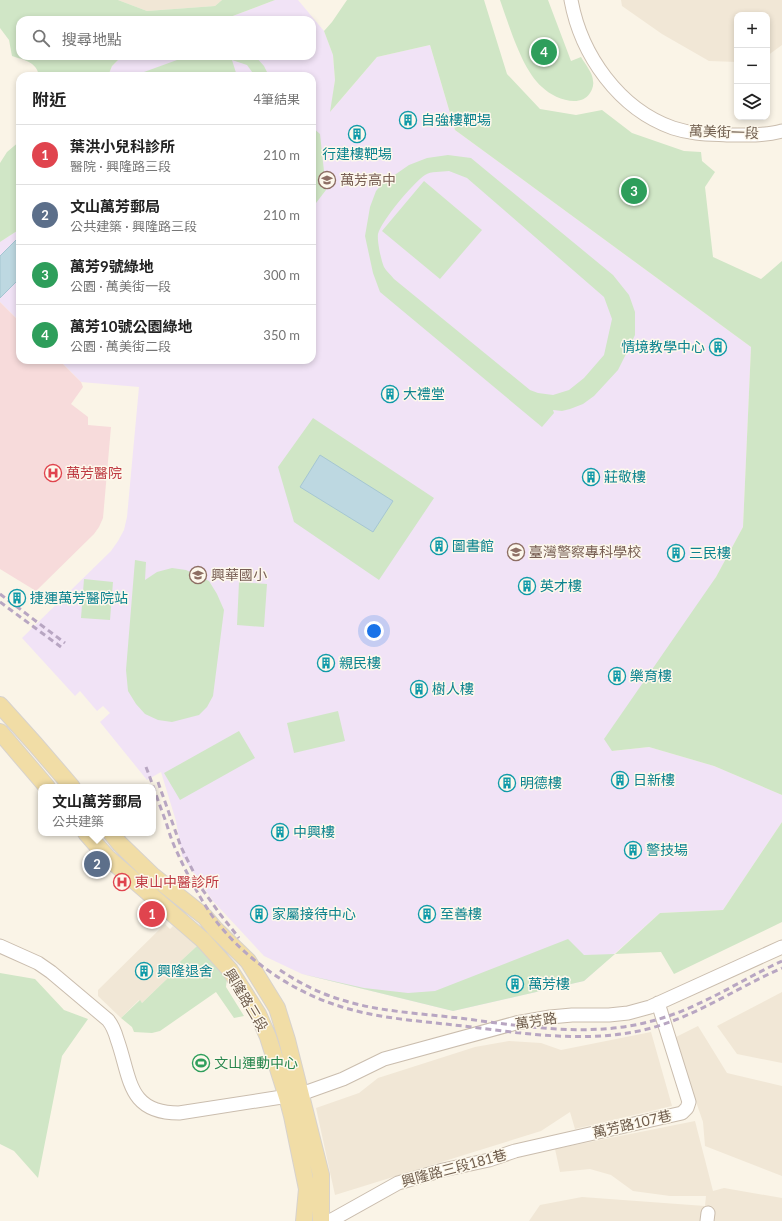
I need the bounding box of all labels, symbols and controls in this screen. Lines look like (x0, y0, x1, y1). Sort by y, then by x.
map controls (734, 12, 770, 120)
button: + (734, 12, 770, 48)
search box (16, 16, 316, 60)
icon: search (30, 27, 52, 49)
text: 搜尋地點 (62, 30, 122, 48)
pin: 4 (531, 37, 557, 67)
button: − (734, 48, 770, 84)
button: layers (734, 84, 770, 120)
text: 附近 (32, 89, 66, 110)
text: 4筆結果 (253, 91, 300, 107)
building icon: 自強樓靶場 (398, 110, 418, 130)
place label: 自強樓靶場 (421, 111, 491, 128)
street label: 萬美街一段 (689, 122, 759, 141)
building icon: 行建樓靶場 (347, 124, 367, 144)
text: 葉洪小兒科診所 (70, 137, 175, 155)
place label: 行建樓靶場 (322, 145, 392, 162)
text: 1 (41, 147, 49, 163)
text: 210 m (263, 147, 300, 163)
text: 醫院 · 興隆路三段 (70, 158, 171, 174)
school or university icon: 萬芳高中 (317, 170, 337, 190)
place label: 萬芳高中 (340, 171, 396, 188)
pin: 3 (621, 176, 647, 206)
text: 文山萬芳郵局 (70, 197, 160, 215)
text: 2 (41, 207, 49, 223)
text: 210 m (263, 207, 300, 223)
text: 公共建築 · 興隆路三段 (70, 218, 197, 234)
text: 萬芳9號綠地 (70, 257, 154, 275)
text: 3 (41, 267, 49, 283)
text: 300 m (263, 267, 300, 283)
text: 公園 · 萬美街一段 (70, 278, 171, 294)
text: 萬芳10號公園綠地 (70, 317, 192, 335)
text: 4 (41, 327, 49, 343)
text: 350 m (263, 327, 300, 343)
building icon: 情境教學中心 (708, 337, 728, 357)
text: 公園 · 萬美街二段 (70, 338, 171, 354)
place label: 情境教學中心 (621, 338, 705, 355)
building icon: 大禮堂 (380, 384, 400, 404)
place label: 大禮堂 (403, 385, 445, 402)
hospital icon: 萬芳醫院 (43, 463, 63, 483)
place label: 萬芳醫院 (66, 464, 122, 481)
building icon: 莊敬樓 (581, 467, 601, 487)
place label: 莊敬樓 (604, 468, 646, 485)
building icon: 圖書館 (429, 536, 449, 556)
place label: 圖書館 (452, 537, 494, 554)
school or university icon: 臺灣警察專科學校 (506, 542, 526, 562)
place label: 臺灣警察專科學校 (529, 543, 641, 560)
building icon: 三民樓 (666, 543, 686, 563)
place label: 三民樓 (689, 544, 731, 561)
school or university icon: 興華國小 (188, 565, 208, 585)
place label: 興華國小 (211, 566, 267, 583)
building icon: 英才樓 (517, 576, 537, 596)
place label: 英才樓 (540, 577, 582, 594)
building icon: 捷運萬芳醫院站 (7, 588, 27, 608)
place label: 捷運萬芳醫院站 (30, 589, 128, 606)
your location (364, 621, 384, 641)
building icon: 親民樓 (316, 653, 336, 673)
place label: 親民樓 (339, 654, 381, 671)
building icon: 樂育樓 (607, 666, 627, 686)
place label: 樂育樓 (630, 667, 672, 684)
building icon: 樹人樓 (409, 679, 429, 699)
place label: 樹人樓 (432, 680, 474, 697)
building icon: 日新樓 (610, 770, 630, 790)
place label: 日新樓 (633, 771, 675, 788)
building icon: 明德樓 (497, 773, 517, 793)
place label: 明德樓 (520, 774, 562, 791)
popup (38, 784, 156, 836)
text: 文山萬芳郵局 (52, 792, 142, 810)
text: 公共建築 (52, 813, 104, 829)
building icon: 中興樓 (270, 822, 290, 842)
place label: 中興樓 (293, 823, 335, 840)
building icon: 警技場 (623, 840, 643, 860)
place label: 警技場 (646, 841, 688, 858)
pin: 2 (84, 849, 110, 879)
hospital icon: 東山中醫診所 (112, 872, 132, 892)
place label: 東山中醫診所 (135, 873, 219, 890)
pin: 1 (139, 899, 165, 929)
building icon: 家屬接待中心 (249, 904, 269, 924)
building icon: 至善樓 (417, 904, 437, 924)
place label: 家屬接待中心 (272, 905, 356, 922)
place label: 至善樓 (440, 905, 482, 922)
building icon: 興隆退舍 (134, 961, 154, 981)
place label: 興隆退舍 (157, 962, 213, 979)
street label: 興隆路三段 (221, 965, 272, 1034)
building icon: 萬芳樓 (505, 974, 525, 994)
place label: 萬芳樓 (528, 975, 570, 992)
street label: 萬芳路 (514, 1009, 558, 1032)
sports icon: 文山運動中心 (191, 1053, 211, 1073)
place label: 文山運動中心 (214, 1054, 298, 1071)
street label: 萬芳路107巷 (591, 1106, 673, 1141)
street label: 興隆路三段181巷 (399, 1145, 508, 1190)

